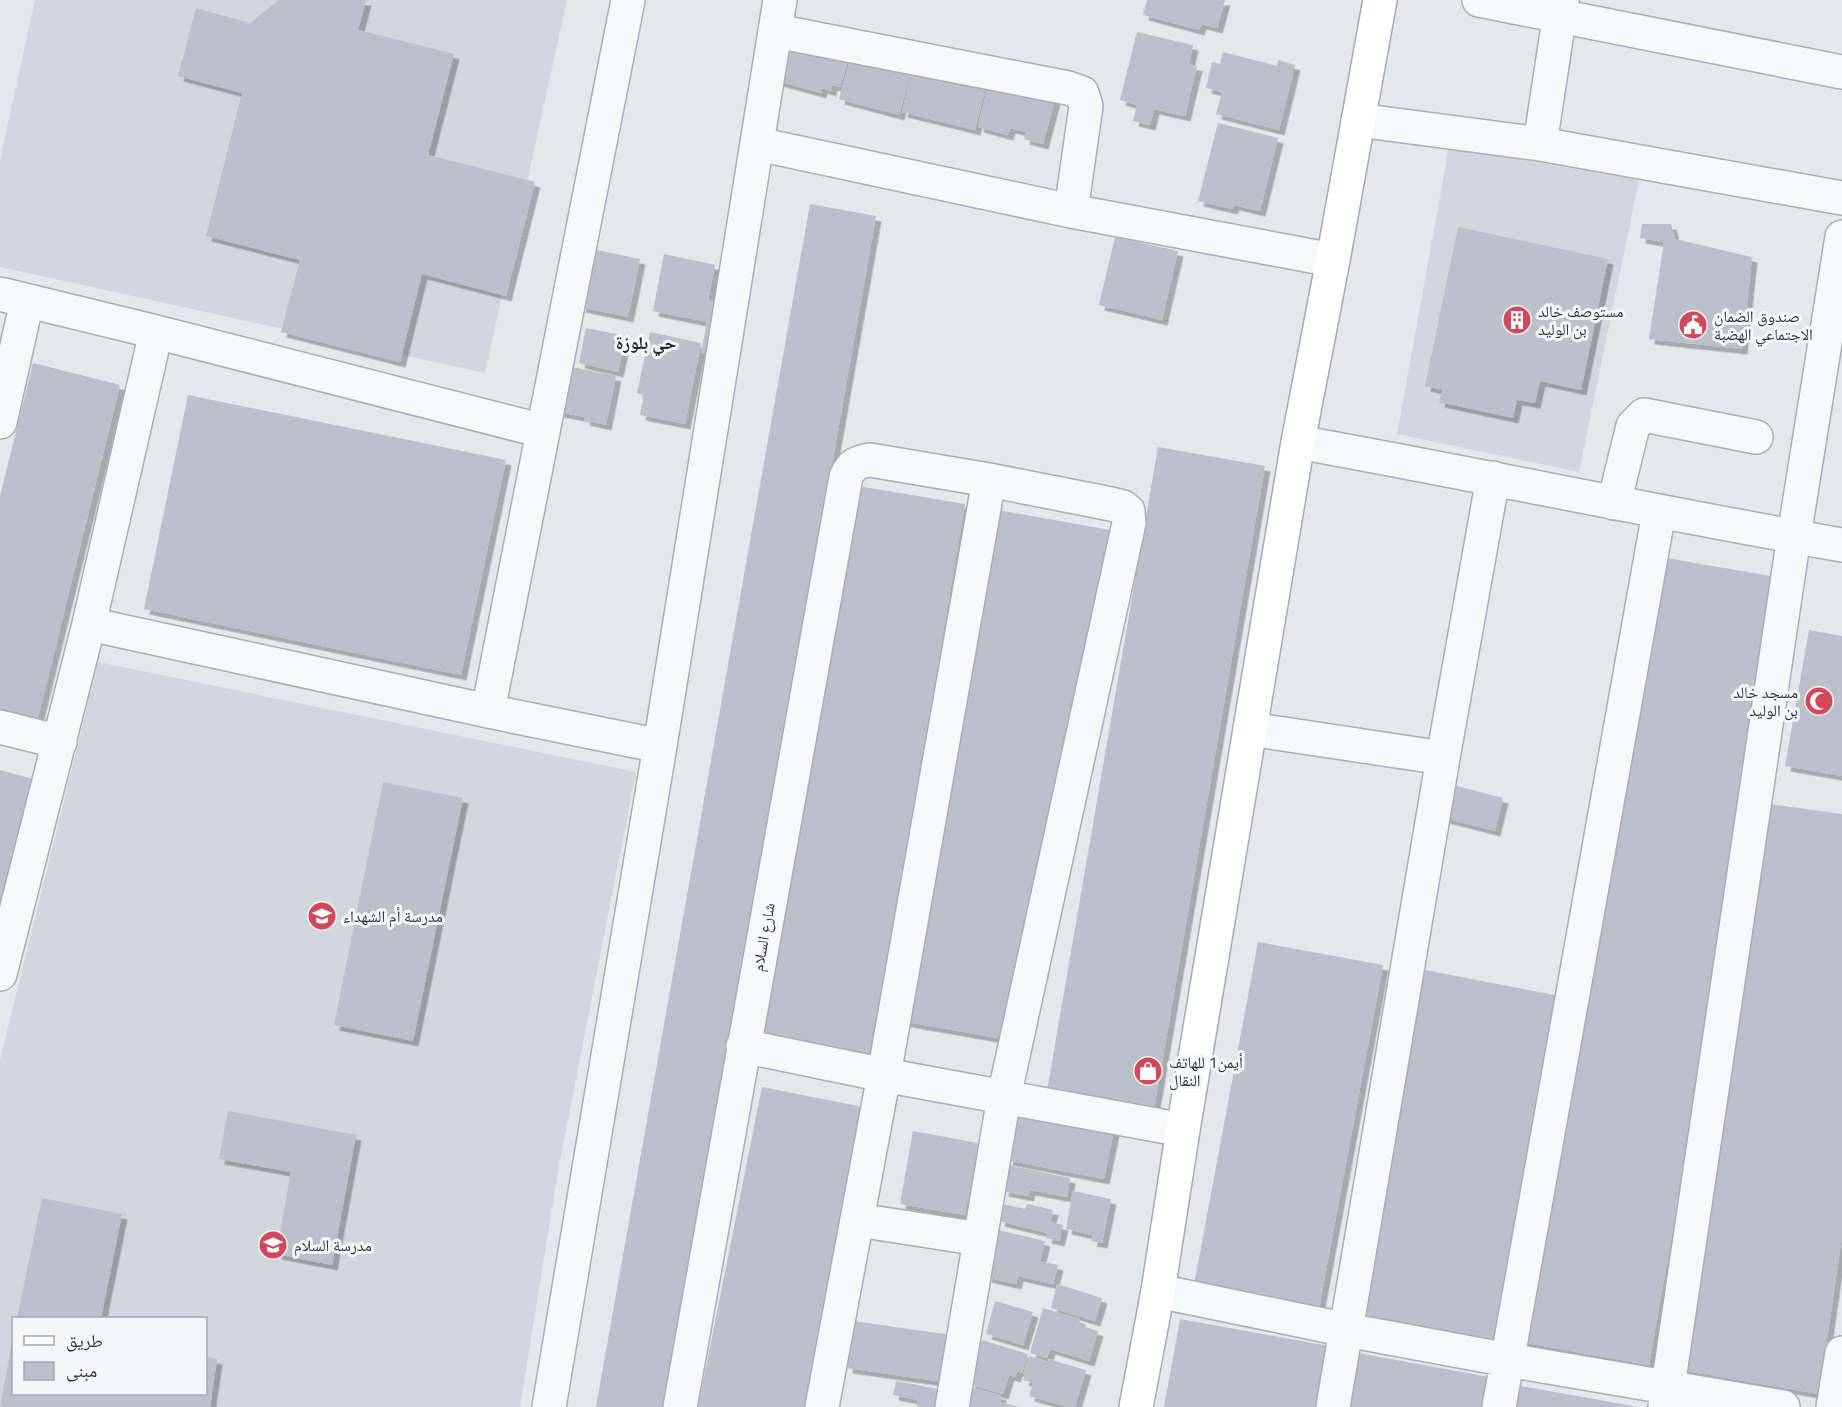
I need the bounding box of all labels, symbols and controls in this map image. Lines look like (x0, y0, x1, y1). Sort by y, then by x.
place label: مستوصف خالد بن الوليد (1538, 299, 1624, 341)
building icon: مستوصف خالد بن الوليد (1501, 304, 1533, 336)
place label: صندوق الضمان الاجتماعي الهضبة (1714, 304, 1813, 347)
public building icon: صندوق الضمان الاجتماعي الهضبة (1677, 309, 1709, 341)
district label: حي بلوزة (616, 329, 677, 357)
place label: مسجد خالد بن الوليد (1733, 680, 1798, 722)
mosque icon: مسجد خالد بن الوليد (1803, 685, 1835, 717)
school or university icon: مدرسة أم الشهداء (306, 900, 338, 932)
street label: شارع السلام (745, 901, 781, 973)
place label: مدرسة أم الشهداء (343, 904, 443, 928)
place label: أيمن1 للهاتف النقال (1169, 1050, 1243, 1092)
shop icon: أيمن1 للهاتف النقال (1132, 1055, 1164, 1087)
school or university icon: مدرسة السلام (257, 1229, 289, 1261)
place label: مدرسة السلام (294, 1233, 372, 1257)
legend (12, 1317, 207, 1395)
text: طريق (66, 1327, 103, 1354)
text: مبنى (66, 1357, 97, 1384)

